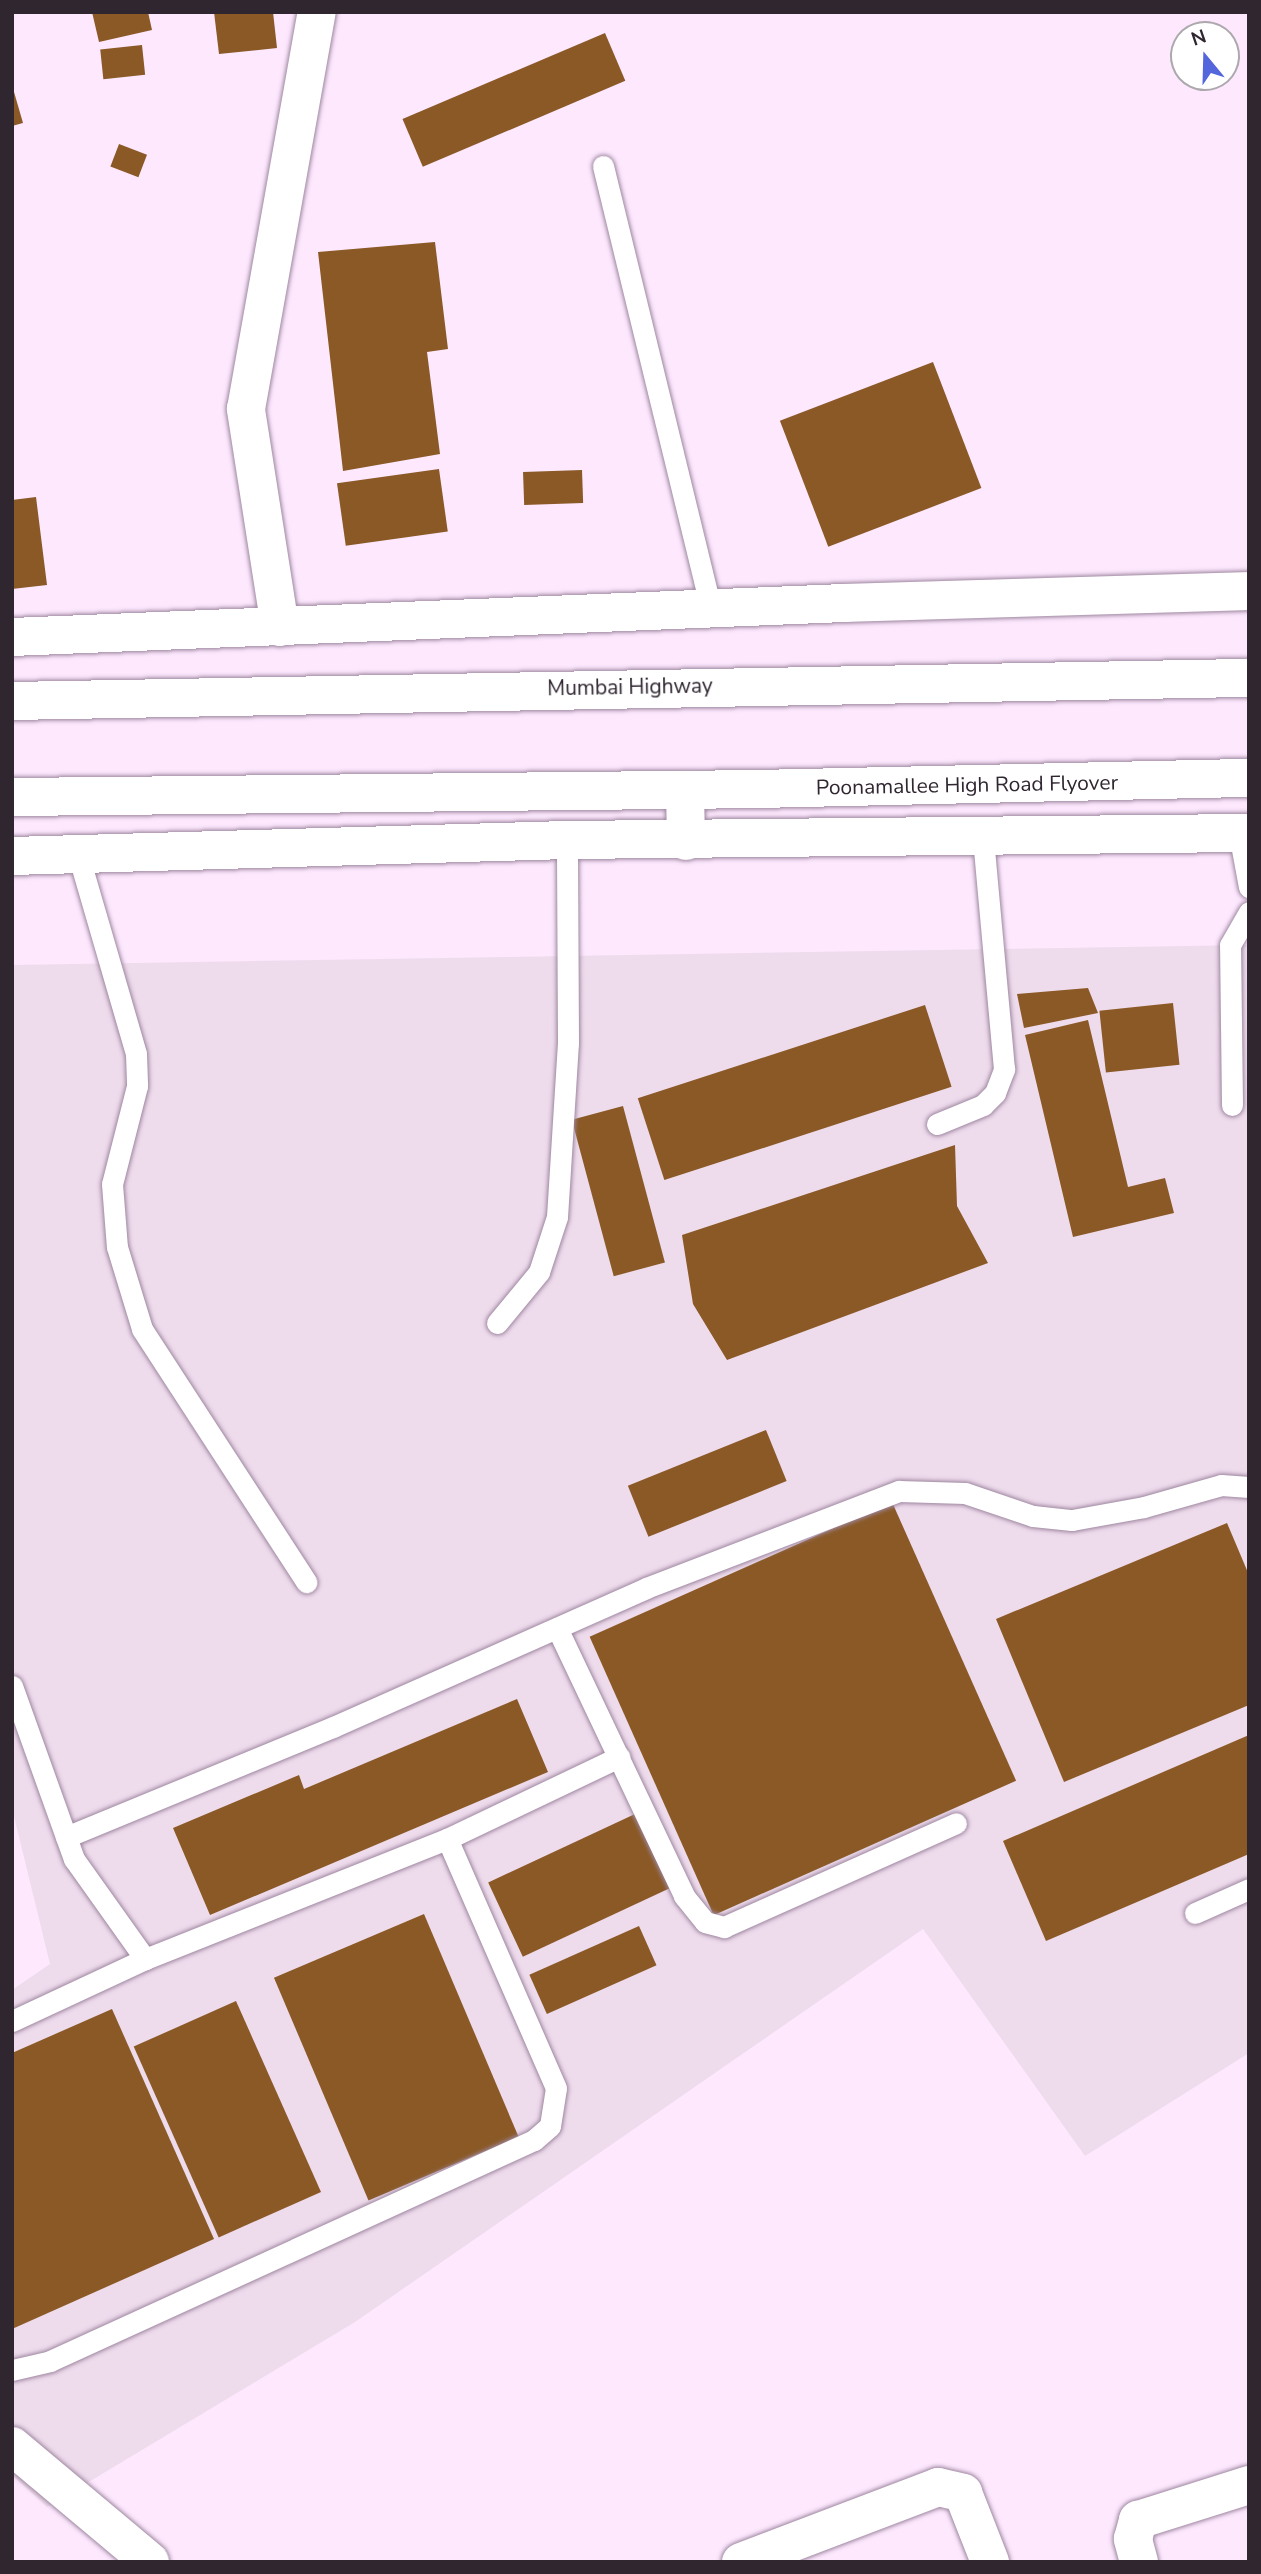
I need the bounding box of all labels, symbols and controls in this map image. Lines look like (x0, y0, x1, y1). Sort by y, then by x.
north arrow (1170, 21, 1240, 91)
text: N (1188, 23, 1210, 53)
street label: Mumbai Highway (547, 673, 713, 701)
street label: Poonamallee High Road Flyover (816, 770, 1118, 800)

